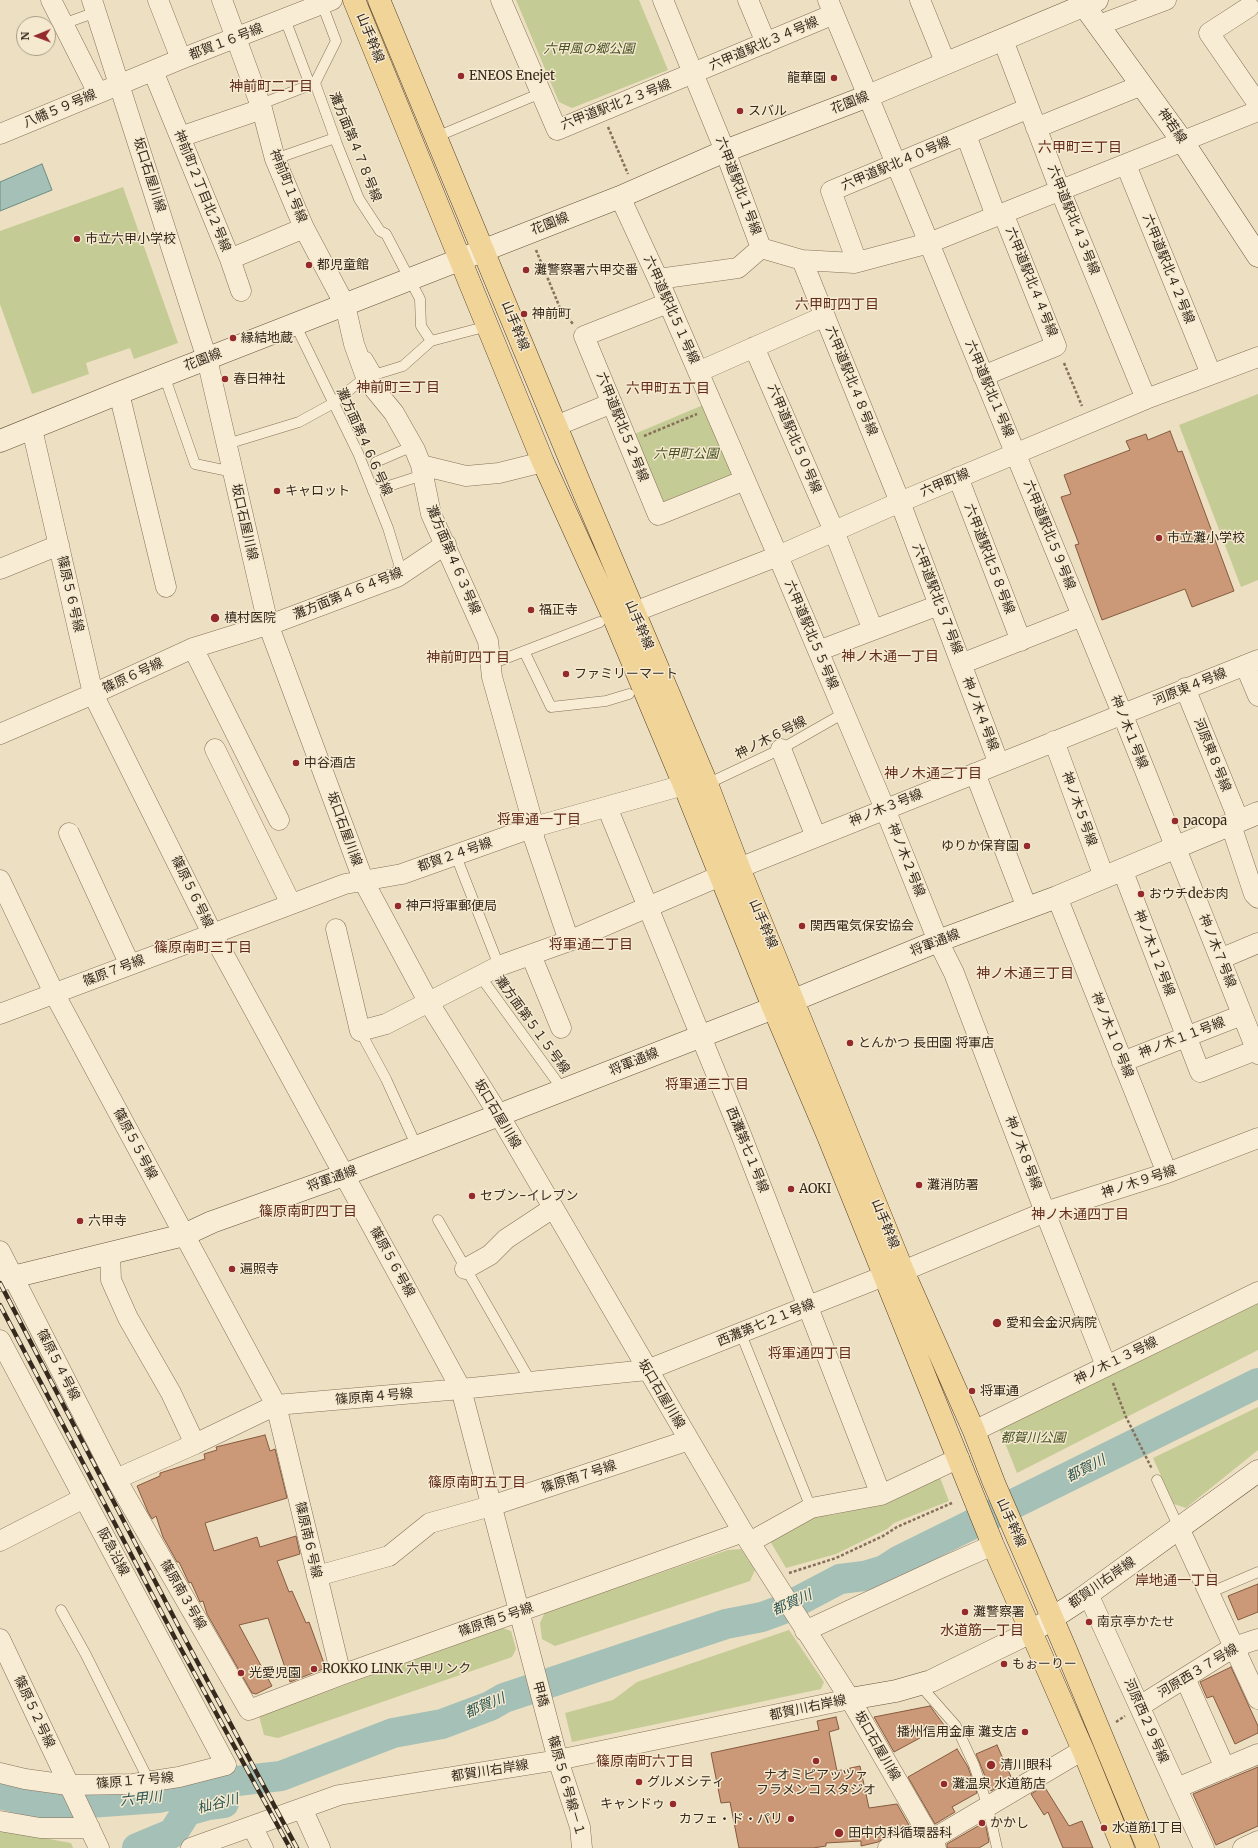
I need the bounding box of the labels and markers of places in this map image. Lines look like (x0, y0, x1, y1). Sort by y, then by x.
place label: ENEOS Enejet (469, 68, 555, 84)
place label: 龍華園 (787, 70, 826, 86)
marker: ENEOS Enejet (456, 71, 466, 81)
marker: 龍華園 (829, 73, 839, 83)
place label: スバル (748, 103, 787, 119)
marker: スバル (735, 106, 745, 116)
place label: 市立六甲小学校 (85, 231, 176, 247)
marker: 市立六甲小学校 (72, 234, 82, 244)
place label: 都児童館 (317, 257, 369, 273)
marker: 都児童館 (304, 260, 314, 270)
place label: 灘警察署六甲交番 (534, 262, 638, 278)
marker: 灘警察署六甲交番 (521, 265, 531, 275)
place label: 神前町 (532, 306, 571, 322)
marker: 神前町 (519, 309, 529, 319)
place label: 縁結地蔵 (241, 330, 293, 346)
marker: 縁結地蔵 (228, 333, 238, 343)
place label: 春日神社 (233, 371, 285, 387)
marker: 春日神社 (220, 374, 230, 384)
place label: キャロット (285, 483, 350, 499)
marker: キャロット (272, 486, 282, 496)
place label: 市立灘小学校 (1167, 530, 1245, 546)
marker: 市立灘小学校 (1154, 533, 1164, 543)
place label: 福正寺 (539, 602, 578, 618)
marker: 福正寺 (526, 605, 536, 615)
place label: 槙村医院 (224, 610, 276, 626)
marker: 槙村医院 (209, 612, 221, 624)
place label: ファミリーマート (574, 666, 678, 682)
marker: ファミリーマート (561, 669, 571, 679)
place label: 中谷酒店 (304, 755, 356, 771)
marker: 中谷酒店 (291, 758, 301, 768)
place label: pacopa (1183, 813, 1227, 829)
marker: pacopa (1170, 816, 1180, 826)
place label: ゆりか保育園 (941, 838, 1019, 854)
marker: ゆりか保育園 (1022, 841, 1032, 851)
place label: おウチdeお肉 (1149, 886, 1229, 902)
marker: おウチdeお肉 (1136, 889, 1146, 899)
place label: 神戸将軍郵便局 (406, 898, 497, 914)
marker: 神戸将軍郵便局 (393, 901, 403, 911)
place label: 関西電気保安協会 (810, 918, 914, 934)
marker: 関西電気保安協会 (797, 921, 807, 931)
place label: とんかつ 長田園 将軍店 (858, 1035, 994, 1051)
marker: とんかつ 長田園 将軍店 (845, 1038, 855, 1048)
place label: 灘消防署 (927, 1177, 979, 1193)
marker: 灘消防署 (914, 1180, 924, 1190)
place label: AOKI (799, 1181, 831, 1197)
marker: AOKI (786, 1184, 796, 1194)
place label: セブン-イレブン (480, 1188, 579, 1204)
marker: セブン-イレブン (467, 1191, 477, 1201)
place label: 六甲寺 (88, 1213, 127, 1229)
marker: 六甲寺 (75, 1216, 85, 1226)
place label: 遍照寺 (240, 1261, 279, 1277)
marker: 遍照寺 (227, 1264, 237, 1274)
place label: 愛和会金沢病院 (1006, 1315, 1097, 1331)
marker: 愛和会金沢病院 (991, 1317, 1003, 1329)
place label: 将軍通 (980, 1383, 1019, 1399)
marker: 将軍通 (967, 1386, 977, 1396)
place label: 灘警察署 (973, 1604, 1025, 1620)
marker: 灘警察署 (960, 1607, 970, 1617)
place label: 南京亭かたせ (1097, 1614, 1175, 1630)
marker: 南京亭かたせ (1084, 1617, 1094, 1627)
place label: もぉーりー (1012, 1656, 1077, 1672)
marker: もぉーりー (999, 1659, 1009, 1669)
place label: ROKKO LINK 六甲リンク (322, 1661, 471, 1677)
marker: ROKKO LINK 六甲リンク (309, 1664, 319, 1674)
place label: 光愛児園 (249, 1665, 301, 1681)
marker: 光愛児園 (236, 1668, 246, 1678)
place label: 播州信用金庫 灘支店 (897, 1724, 1017, 1740)
marker: 播州信用金庫 灘支店 (1020, 1727, 1030, 1737)
marker: ナオミピアッツァ フラメンコ スタジオ (811, 1756, 821, 1766)
place label: 清川眼科 (1000, 1757, 1052, 1773)
marker: 清川眼科 (985, 1759, 997, 1771)
place label: ナオミピアッツァ フラメンコ スタジオ (756, 1767, 876, 1798)
place label: グルメシティ (647, 1774, 725, 1790)
place label: 灘温泉 水道筋店 (952, 1776, 1046, 1792)
marker: グルメシティ (634, 1777, 644, 1787)
marker: 灘温泉 水道筋店 (939, 1779, 949, 1789)
place label: キャンドゥ (600, 1796, 665, 1812)
marker: キャンドゥ (668, 1799, 678, 1809)
place label: カフェ・ド・パリ (679, 1811, 783, 1827)
marker: カフェ・ド・パリ (786, 1814, 796, 1824)
place label: かかし (990, 1815, 1029, 1831)
marker: かかし (977, 1818, 987, 1828)
place label: 水道筋1丁目 (1112, 1820, 1183, 1836)
marker: 水道筋1丁目 (1099, 1823, 1109, 1833)
place label: 田中内科循環器科 (848, 1825, 952, 1841)
marker: 田中内科循環器科 (833, 1827, 845, 1839)

